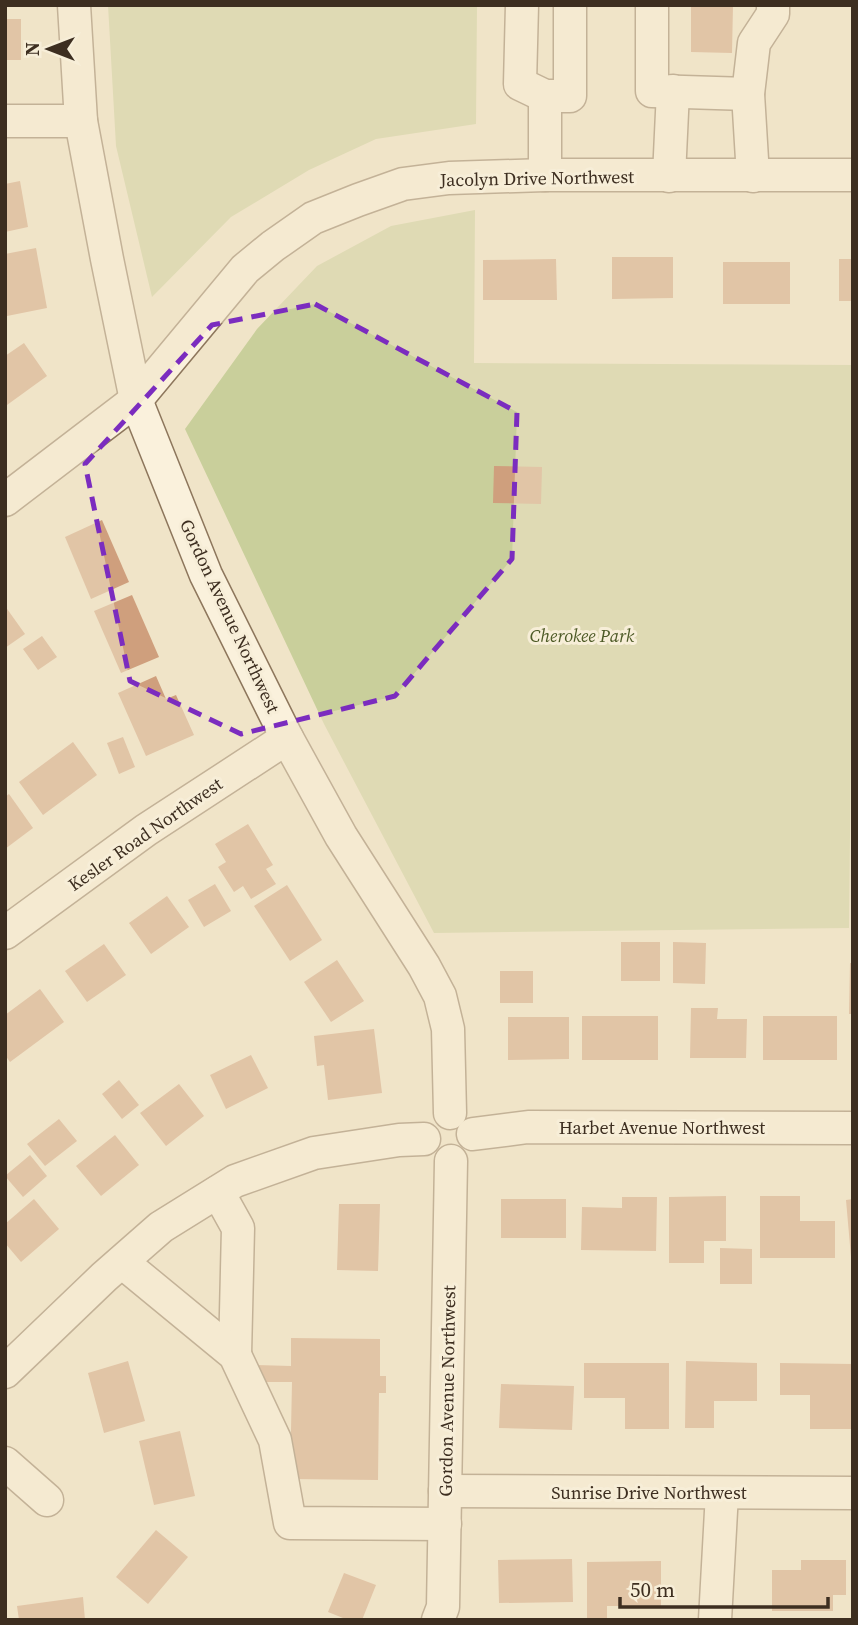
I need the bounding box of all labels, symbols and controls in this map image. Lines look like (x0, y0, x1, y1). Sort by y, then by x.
north arrow (14, 14, 84, 84)
text: N (19, 42, 45, 56)
street label: Jacolyn Drive Northwest (439, 164, 634, 192)
street label: Gordon Avenue Northwest (174, 515, 286, 717)
park label: Cherokee Park (530, 623, 635, 648)
street label: Kesler Road Northwest (63, 771, 227, 897)
street label: Harbet Avenue Northwest (559, 1115, 765, 1140)
street label: Gordon Avenue Northwest (433, 1285, 461, 1497)
street label: Sunrise Drive Northwest (551, 1480, 747, 1505)
scale bar (620, 1566, 828, 1610)
text: 50 m (630, 1575, 675, 1604)

